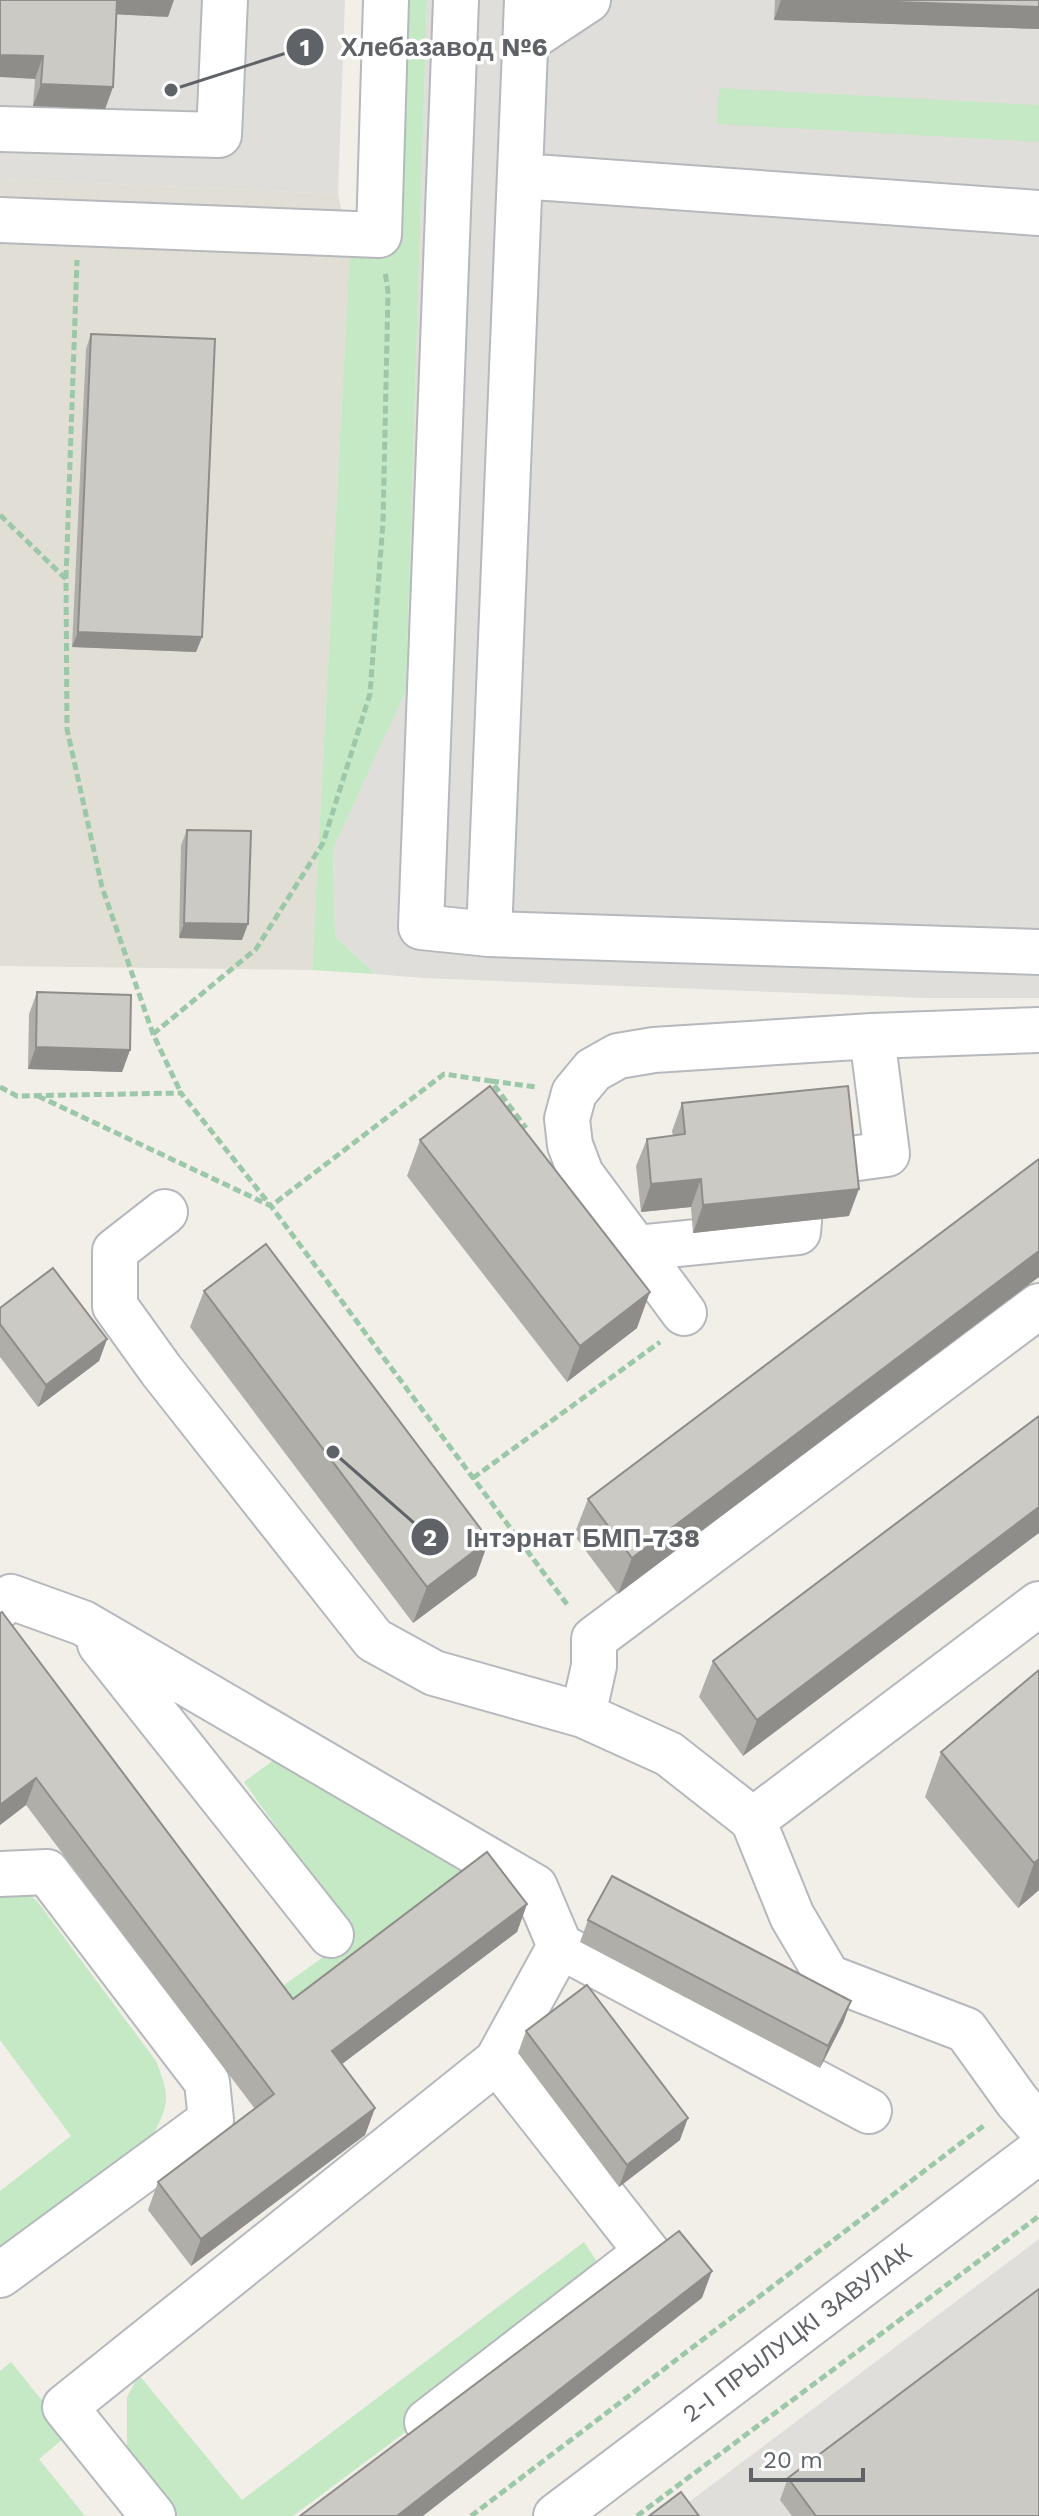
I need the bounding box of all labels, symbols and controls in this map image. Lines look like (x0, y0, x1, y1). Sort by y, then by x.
callout: Хлебазавод №6 (285, 22, 564, 72)
text: Хлебазавод №6 (341, 32, 547, 62)
text: 1 (300, 34, 310, 62)
callout: Інтэрнат БМП-738 (410, 1512, 716, 1562)
text: Інтэрнат БМП-738 (466, 1523, 700, 1553)
text: 2 (423, 1524, 437, 1552)
street label: 2-І ПРЫЛУЦКІ ЗАВУЛАК (677, 2238, 917, 2428)
scale bar (751, 2432, 863, 2482)
text: 20 m (763, 2446, 823, 2474)

